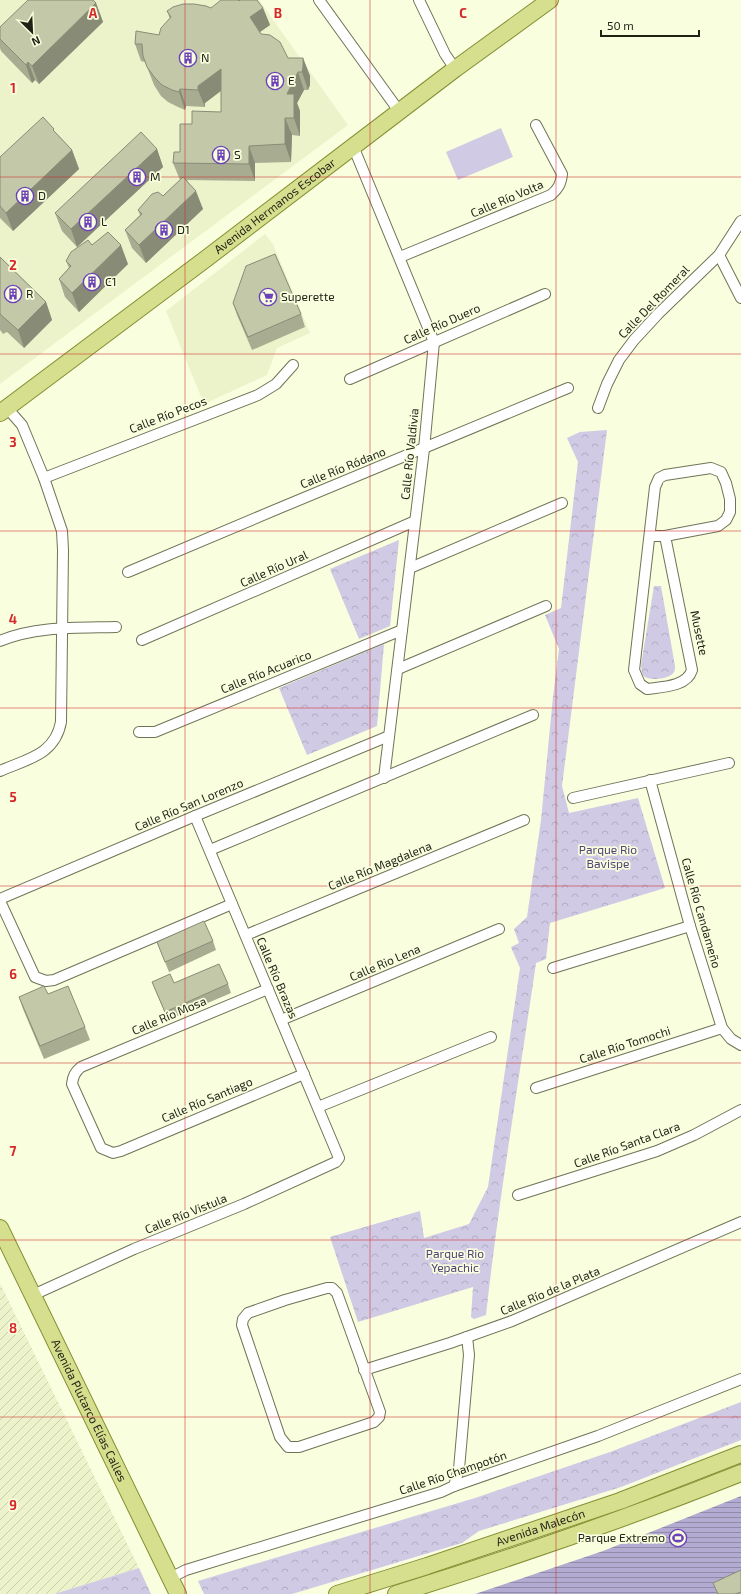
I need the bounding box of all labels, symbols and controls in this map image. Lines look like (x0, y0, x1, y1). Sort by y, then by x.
text: A (89, 5, 98, 21)
text: B (274, 5, 282, 21)
text: C (459, 5, 467, 21)
north arrow (12, 12, 52, 52)
scale bar (601, 12, 699, 38)
text: 50 m (607, 18, 634, 32)
text: N (30, 34, 43, 49)
building icon: N (178, 48, 198, 68)
place label: N (201, 50, 209, 64)
building icon: E (265, 71, 285, 91)
place label: E (288, 73, 295, 87)
text: 1 (10, 80, 16, 96)
building icon: S (211, 145, 231, 165)
place label: S (234, 147, 241, 161)
street label: Avenida Hermanos Escobar (211, 155, 338, 256)
building icon: M (127, 167, 147, 187)
place label: M (150, 169, 161, 183)
street label: Calle Río Volta (468, 176, 545, 220)
building icon: D (15, 186, 35, 206)
place label: D (38, 188, 46, 202)
building icon: L (78, 212, 98, 232)
place label: L (101, 214, 107, 228)
building icon: D1 (154, 220, 174, 240)
place label: D1 (177, 222, 190, 236)
text: 2 (9, 257, 17, 273)
street label: Calle Del Romeral (615, 262, 692, 341)
building icon: C1 (82, 272, 102, 292)
place label: C1 (105, 274, 117, 288)
building icon: R (3, 284, 23, 304)
place label: R (26, 286, 33, 300)
supermarket icon: Superette (258, 287, 278, 307)
place label: Superette (281, 289, 335, 303)
street label: Calle Río Duero (401, 300, 482, 346)
street label: Calle Río Pecos (127, 393, 208, 435)
street label: Calle Río Valdivia (397, 407, 421, 500)
text: 3 (9, 434, 17, 450)
street label: Calle Río Ródano (298, 443, 388, 491)
street label: Calle Río Ural (238, 547, 310, 589)
street label: Musette (688, 609, 712, 657)
text: 4 (9, 611, 17, 627)
street label: Calle Río Acuarico (218, 646, 313, 696)
street label: Calle Río San Lorenzo (132, 775, 245, 833)
text: 5 (9, 789, 17, 805)
street label: Calle Río Magdalena (326, 838, 433, 892)
park label: Parque Rio Bavispe (579, 842, 637, 870)
street label: Calle Río Candameño (679, 856, 724, 970)
street label: Calle Río Brazas (254, 935, 301, 1020)
street label: Calle Rio Lena (347, 941, 422, 983)
text: 6 (9, 966, 17, 982)
street label: Calle Río Mosa (129, 993, 208, 1037)
street label: Calle Río Tomochi (577, 1023, 672, 1065)
street label: Calle Río Santiago (159, 1074, 254, 1125)
street label: Calle Río Santa Clara (572, 1118, 682, 1170)
text: 7 (10, 1143, 17, 1159)
street label: Calle Río Vistula (143, 1190, 229, 1236)
park label: Parque Rio Yepachic (426, 1246, 484, 1274)
street label: Calle Río de la Plata (498, 1263, 601, 1317)
text: 8 (9, 1320, 17, 1336)
street label: Avenida Plutarco Elías Calles (49, 1337, 130, 1484)
street label: Calle Río Champotón (397, 1447, 508, 1497)
text: 9 (9, 1497, 17, 1513)
street label: Avenida Malecón (494, 1505, 586, 1548)
sports icon: Parque Extremo (668, 1528, 688, 1548)
place label: Parque Extremo (578, 1530, 665, 1544)

